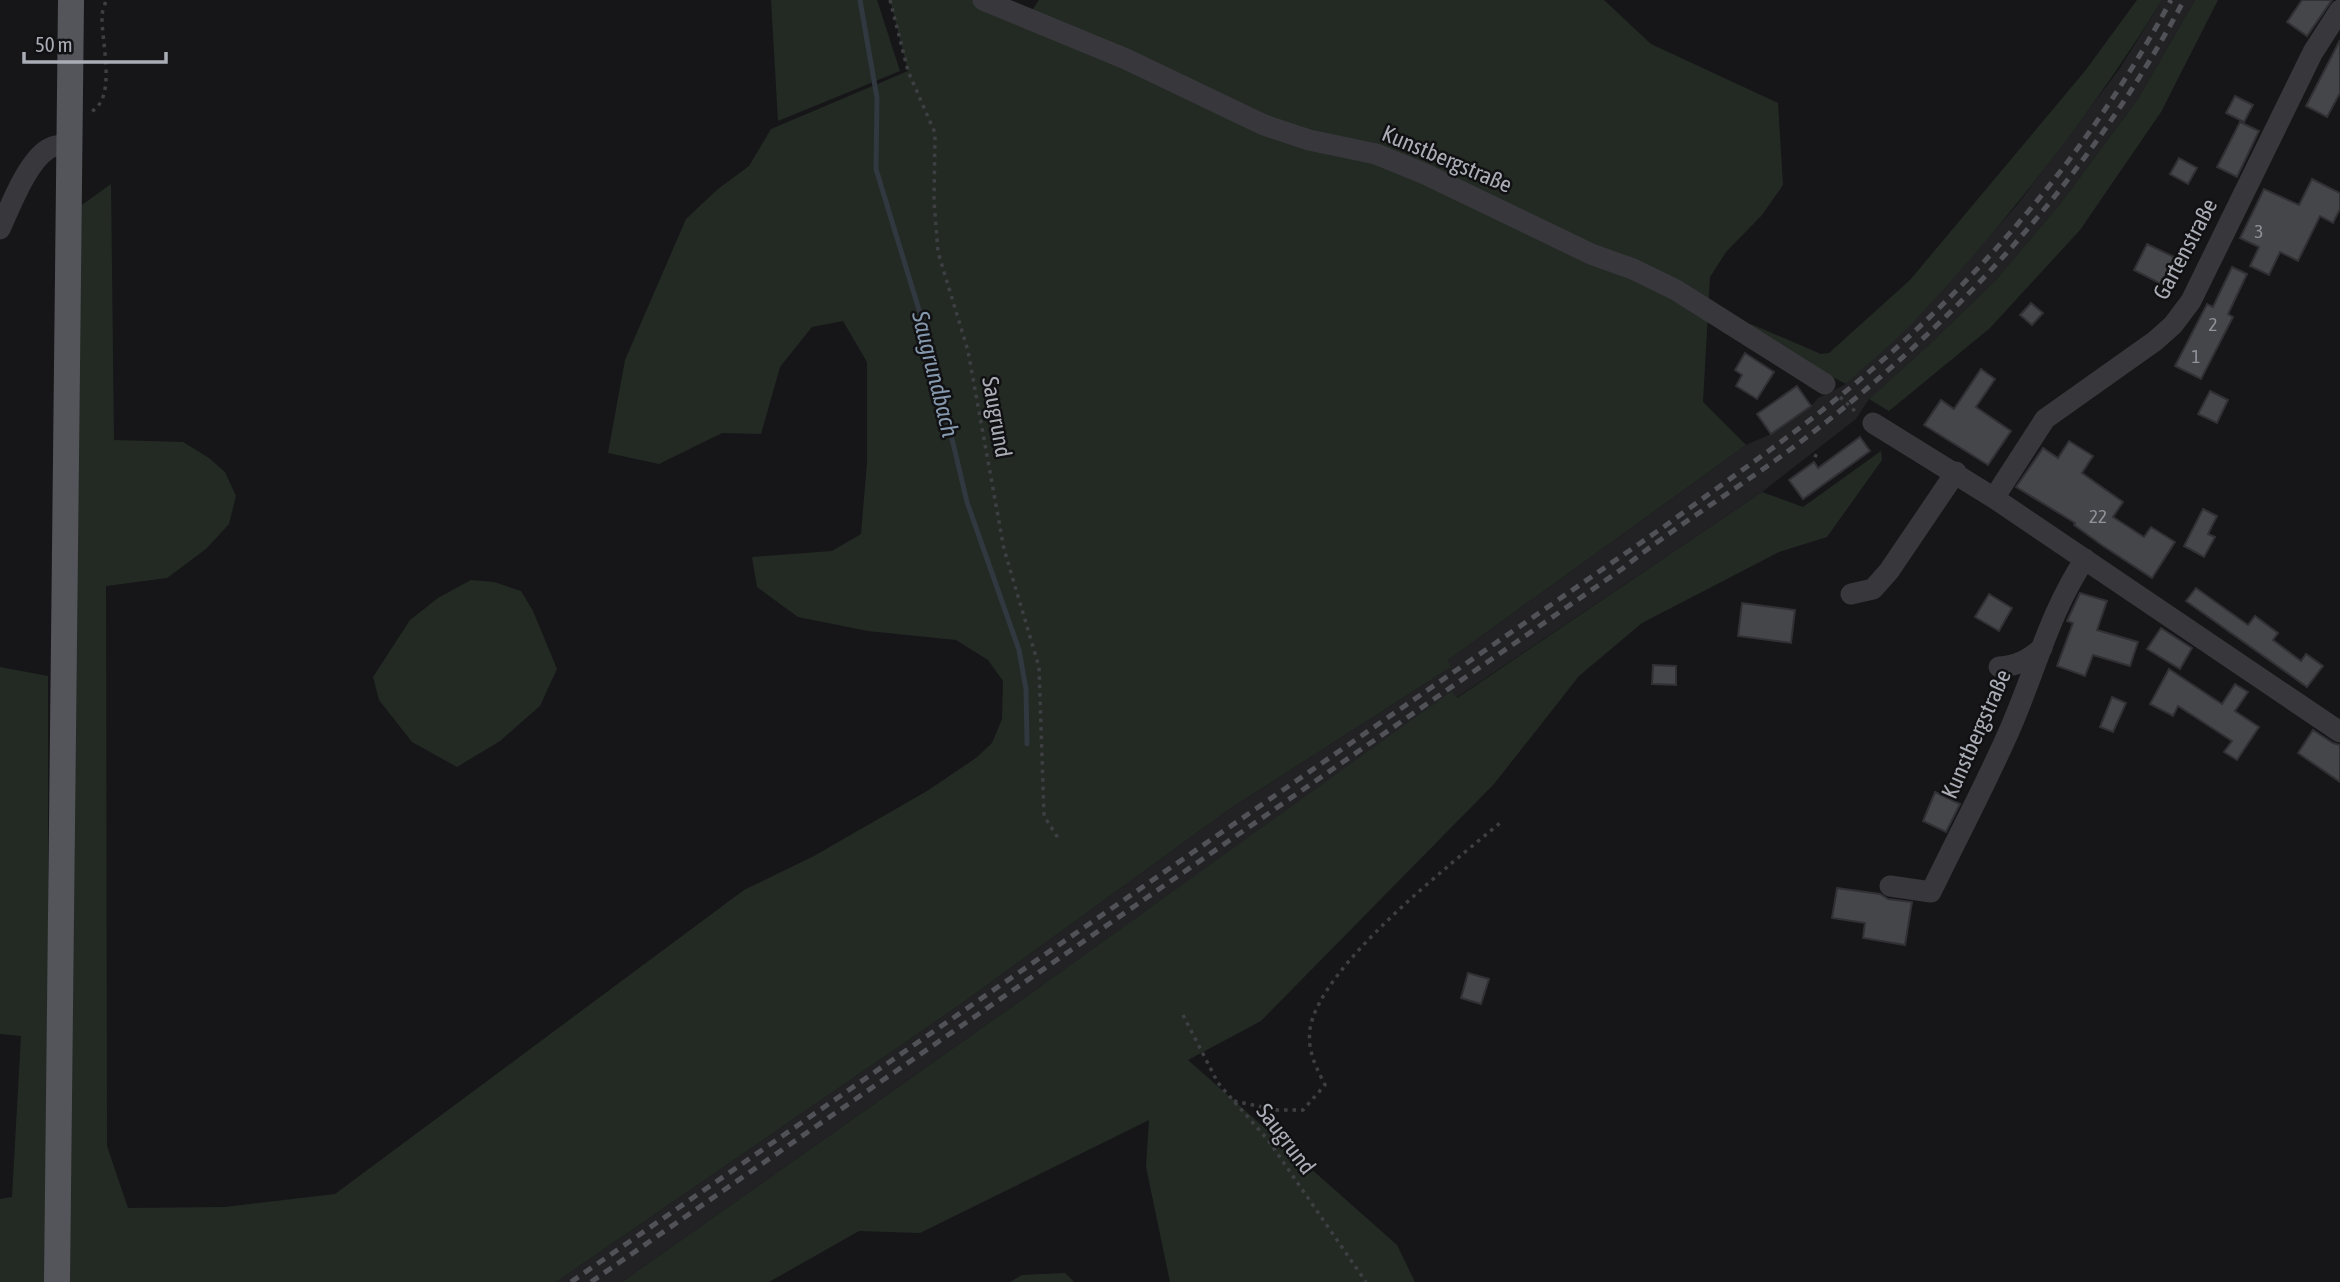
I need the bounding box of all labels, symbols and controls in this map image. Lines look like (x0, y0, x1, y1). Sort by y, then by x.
scale bar (24, 21, 166, 65)
text: 50 m (35, 32, 73, 56)
street label: Kunstbergstraße (1378, 120, 1516, 198)
street label: Gartenstraße (2148, 194, 2222, 304)
house number: 3 (2255, 220, 2263, 242)
water label: Saugrundbach (907, 307, 964, 440)
house number: 2 (2209, 313, 2217, 335)
house number: 1 (2192, 345, 2200, 367)
street label: Saugrund (977, 375, 1017, 459)
house number: 22 (2089, 505, 2107, 527)
street label: Kunstbergstraße (1936, 665, 2016, 803)
street label: Saugrund (1251, 1099, 1321, 1179)

